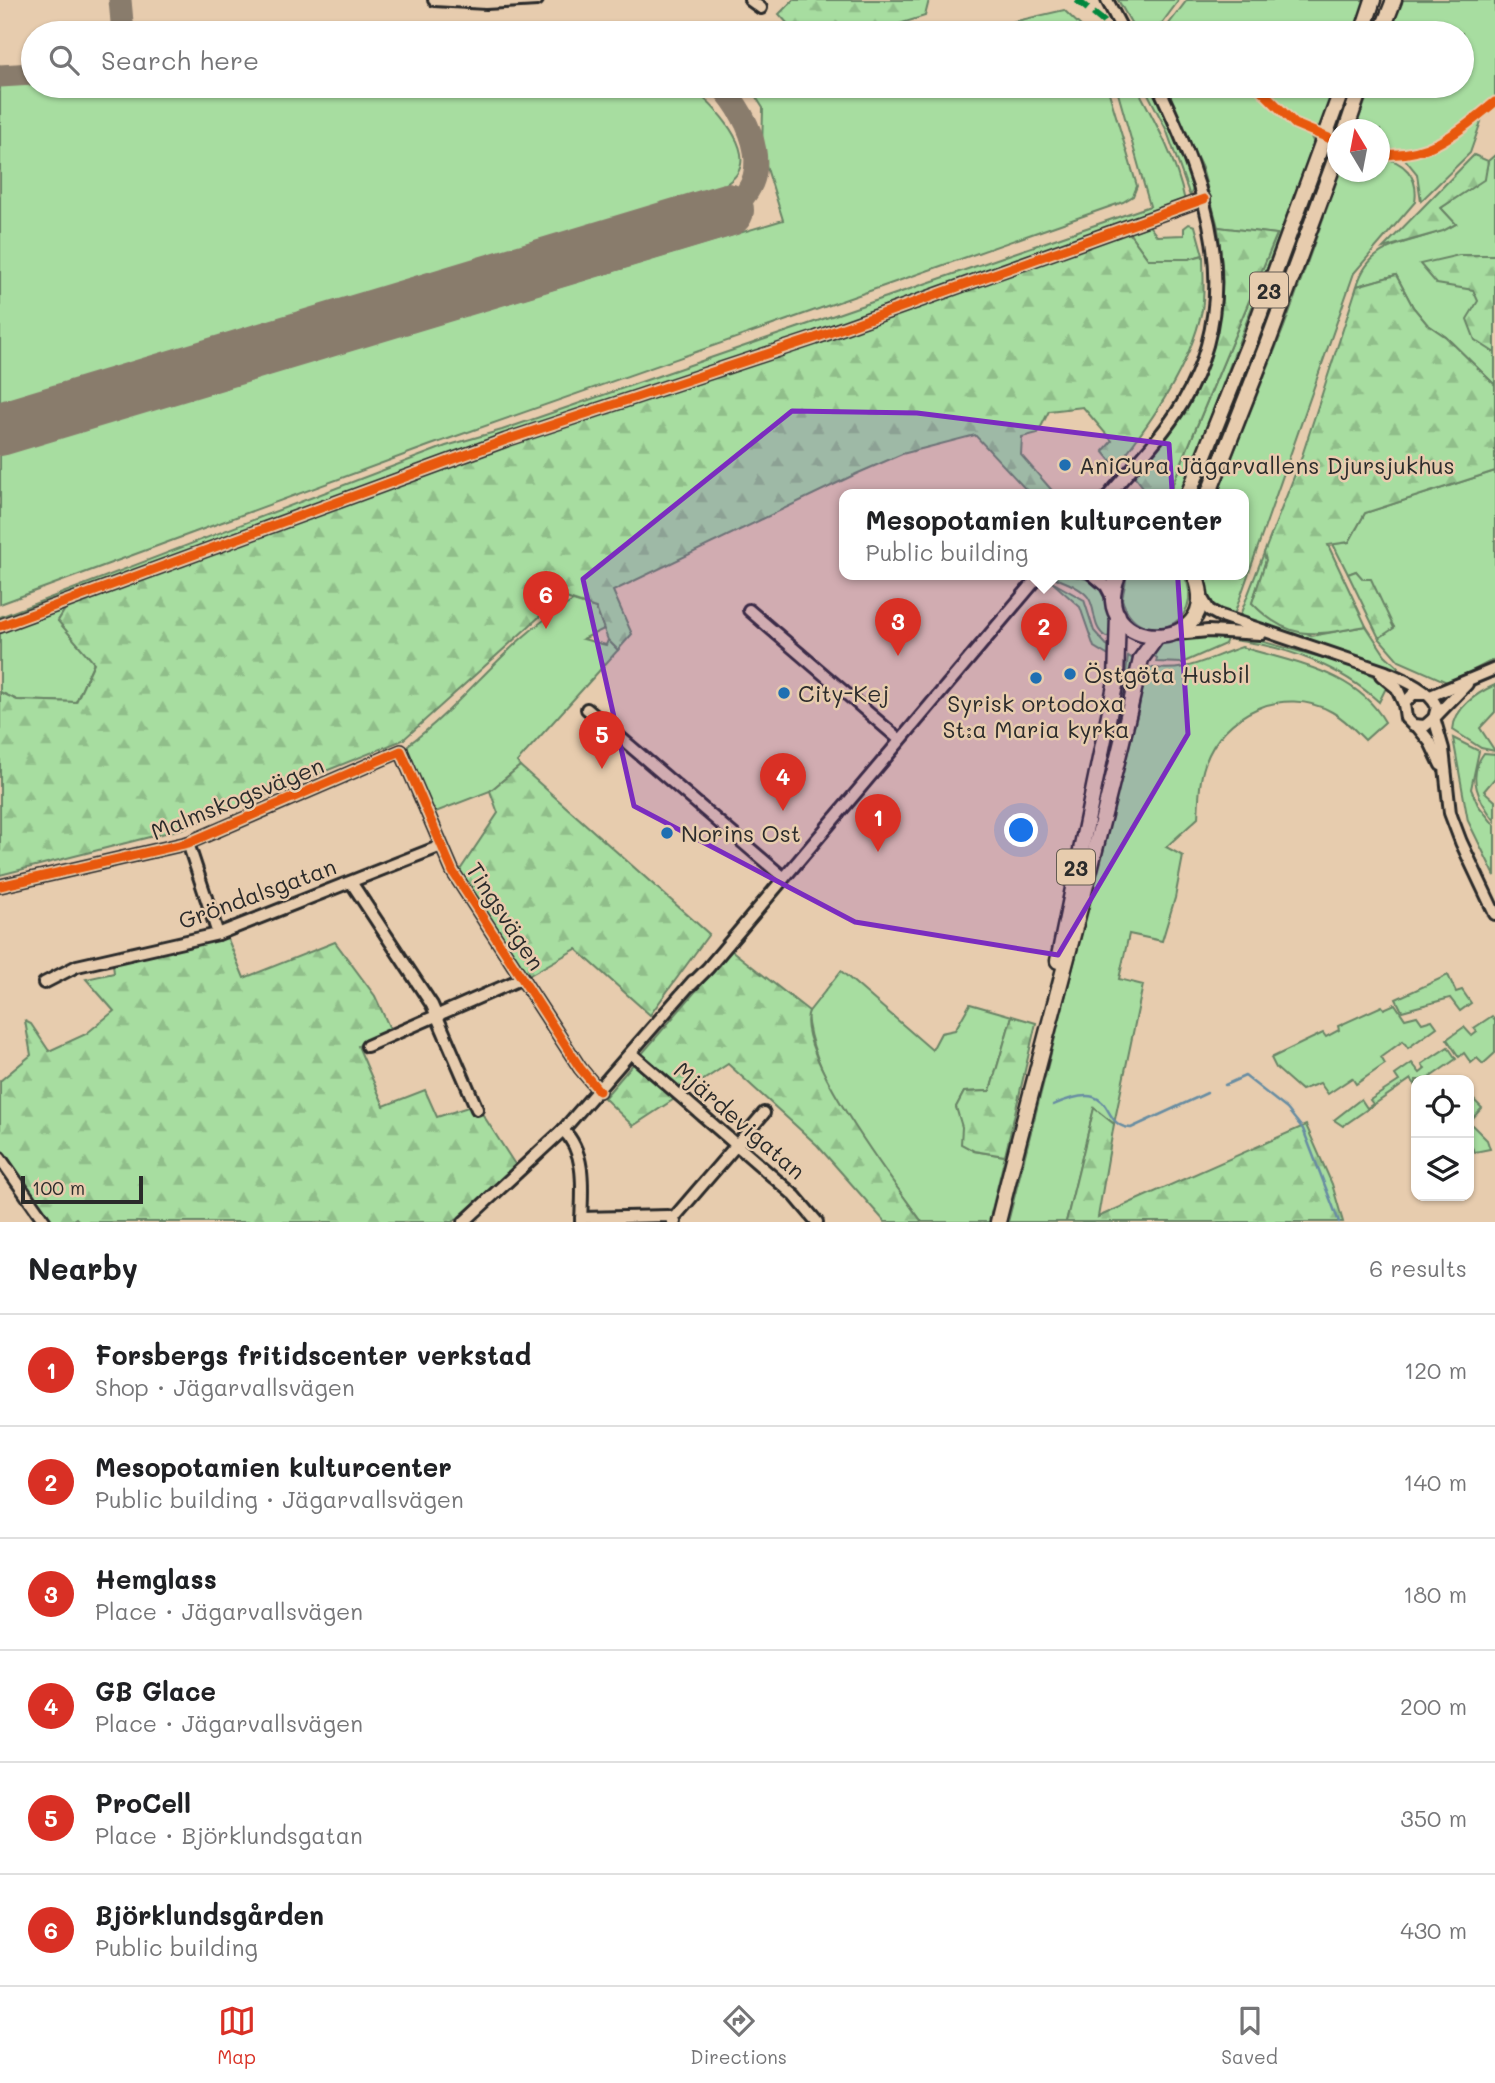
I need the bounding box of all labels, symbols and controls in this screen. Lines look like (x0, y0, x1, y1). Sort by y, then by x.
search box (21, 21, 1474, 98)
icon: search (45, 41, 83, 79)
text: Search here (101, 43, 259, 77)
north arrow (1327, 119, 1390, 182)
road number: 23 (1250, 272, 1288, 308)
place label: AniCura Jägarvallens Djursjukhus (1079, 450, 1455, 480)
marker: AniCura Jägarvallens Djursjukhus (1057, 457, 1073, 473)
popup (839, 489, 1249, 580)
text: Mesopotamien kulturcenter (866, 503, 1222, 537)
text: Public building (866, 537, 1028, 567)
pin: 6 (523, 571, 569, 629)
pin: 3 (875, 598, 921, 656)
pin: 2 (1021, 603, 1067, 661)
place label: Östgöta Husbil (1084, 659, 1250, 689)
marker: Östgöta Husbil (1062, 666, 1078, 682)
marker: Syrisk ortodoxa St:a Maria kyrka (1028, 670, 1044, 686)
place label: City-Kej (798, 678, 889, 708)
marker: City-Kej (776, 685, 792, 701)
place label: Syrisk ortodoxa St:a Maria kyrka (942, 688, 1130, 744)
pin: 5 (579, 711, 625, 769)
street label: Malmskogsvägen (146, 750, 328, 846)
pin: 4 (760, 753, 806, 811)
pin: 1 (855, 794, 901, 852)
your location (1004, 813, 1038, 847)
place label: Norins Ost (681, 818, 801, 848)
marker: Norins Ost (659, 825, 675, 841)
road number: 23 (1057, 850, 1095, 884)
street label: Gröndalsgatan (174, 851, 340, 935)
street label: Tingsvägen (460, 856, 552, 976)
street label: Mjärdevigatan (668, 1055, 812, 1185)
map controls (1411, 1075, 1474, 1201)
button: locate (1411, 1075, 1474, 1138)
button: layers (1411, 1138, 1474, 1201)
scale bar (21, 1173, 144, 1205)
text: 100 m (32, 1175, 85, 1200)
text: Nearby (28, 1248, 138, 1288)
text: 6 results (1369, 1253, 1467, 1283)
text: Forsbergs fritidscenter verkstad (95, 1338, 531, 1372)
text: 1 (46, 1355, 56, 1385)
text: 120 m (1404, 1355, 1467, 1385)
text: Shop · Jägarvallsvägen (95, 1372, 355, 1402)
text: Mesopotamien kulturcenter (95, 1450, 452, 1484)
text: 2 (45, 1467, 57, 1497)
text: 140 m (1403, 1467, 1467, 1497)
text: Public building · Jägarvallsvägen (95, 1484, 464, 1514)
text: Hemglass (95, 1562, 217, 1596)
text: 3 (44, 1579, 58, 1609)
text: 180 m (1403, 1579, 1467, 1609)
text: Place · Jägarvallsvägen (95, 1596, 363, 1626)
text: GB Glace (95, 1674, 216, 1708)
text: 4 (44, 1691, 58, 1721)
text: 200 m (1400, 1691, 1467, 1721)
text: Place · Jägarvallsvägen (95, 1708, 363, 1738)
text: ProCell (95, 1786, 191, 1820)
text: 5 (44, 1803, 58, 1833)
text: 350 m (1400, 1803, 1467, 1833)
text: Place · Björklundsgatan (95, 1820, 363, 1850)
text: Björklundsgården (95, 1898, 324, 1932)
text: 6 (44, 1915, 58, 1945)
text: 430 m (1400, 1915, 1467, 1945)
text: Public building (95, 1932, 258, 1962)
tab: Map (217, 2002, 256, 2069)
tab: Directions (690, 2002, 787, 2069)
tab: Saved (1221, 2002, 1278, 2069)

